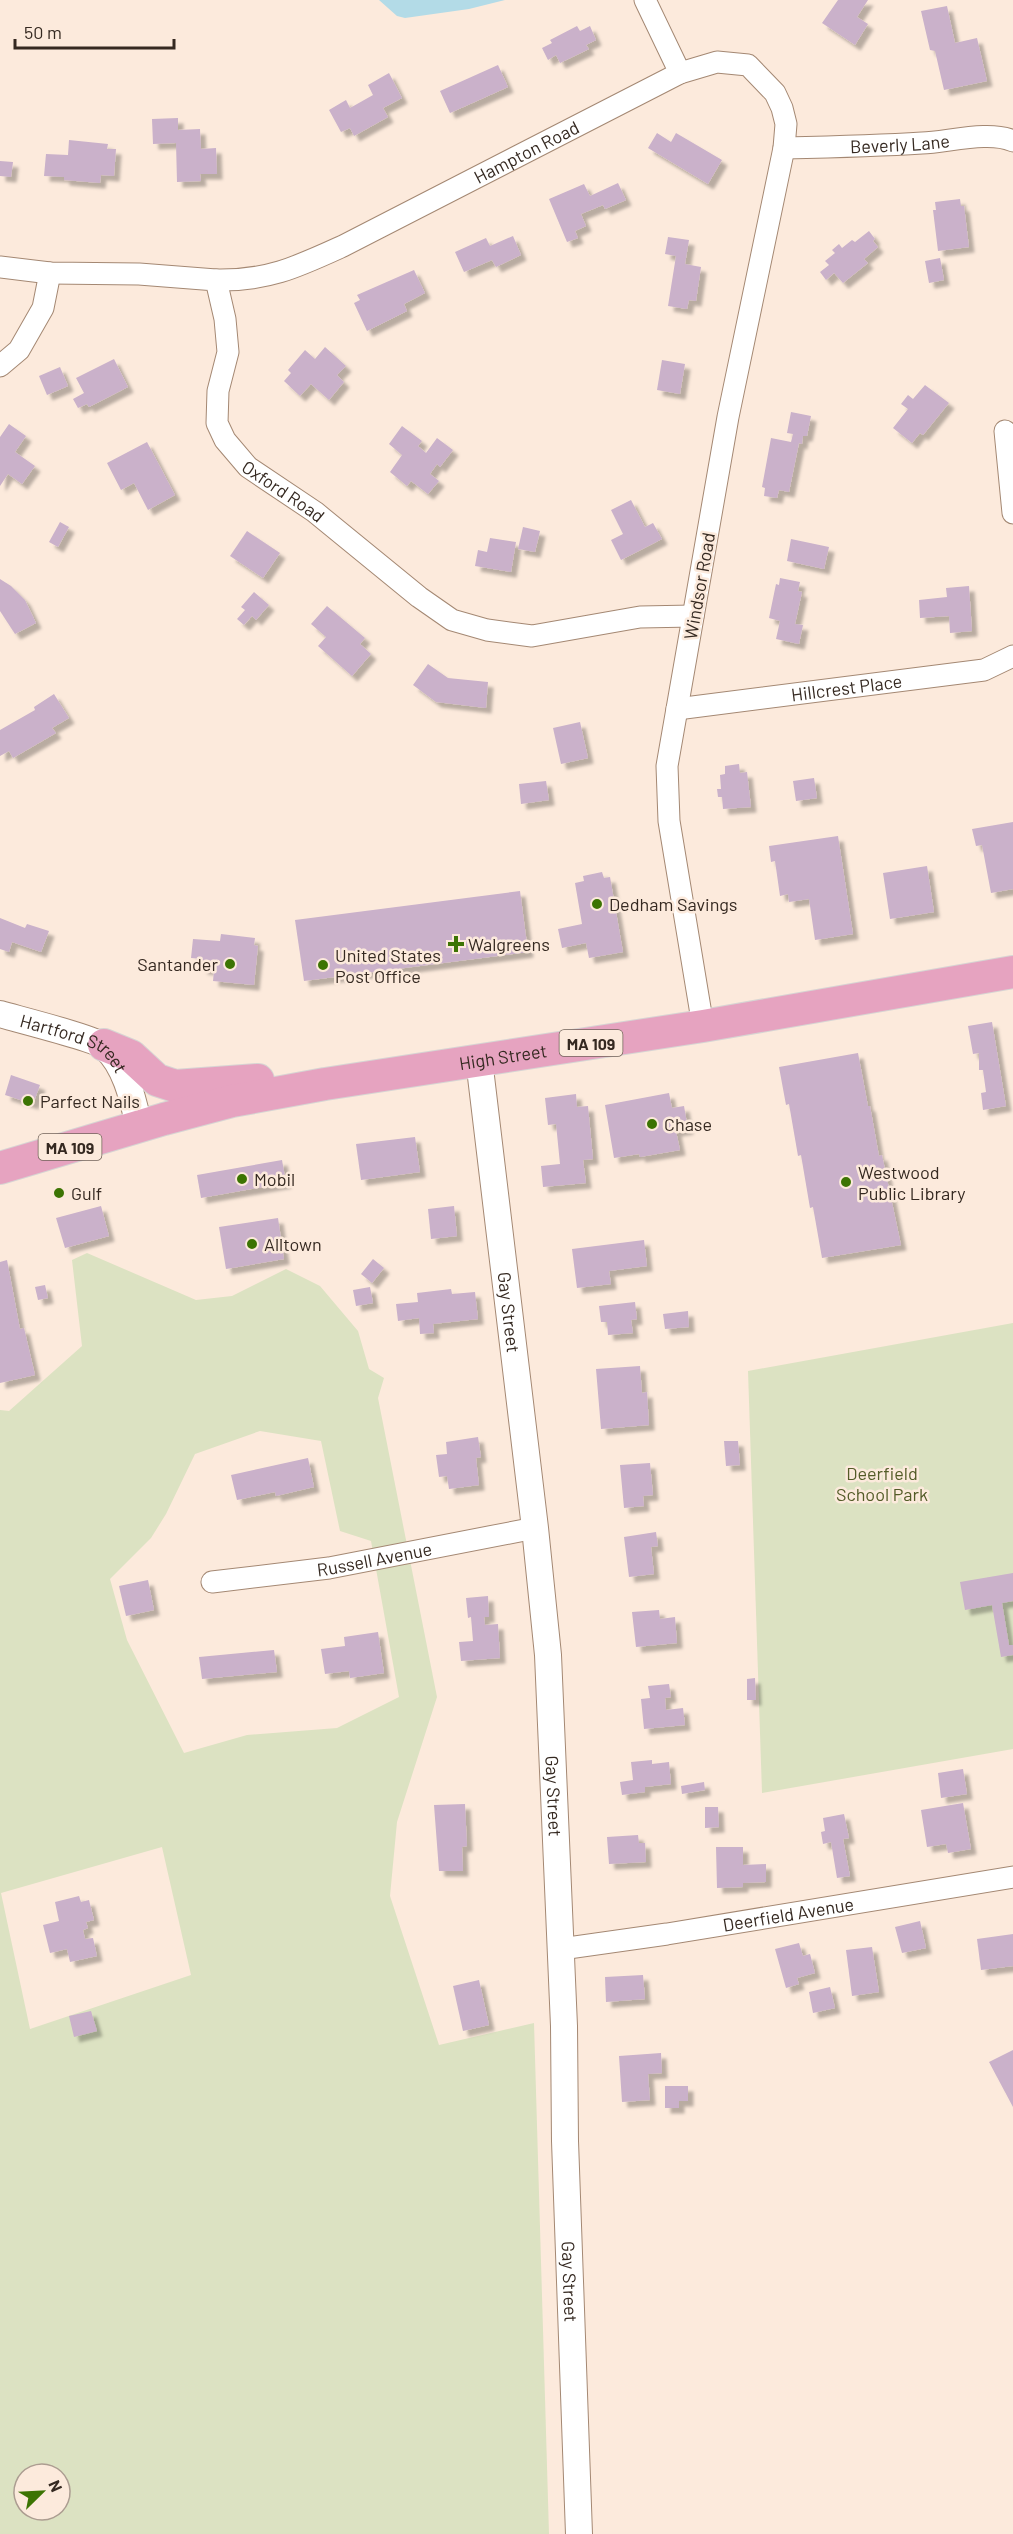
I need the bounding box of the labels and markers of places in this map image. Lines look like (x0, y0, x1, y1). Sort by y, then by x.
place label: Dedham Savings (609, 893, 738, 915)
marker: Dedham Savings (590, 897, 604, 911)
place label: Walgreens (468, 933, 550, 955)
marker: Walgreens (449, 937, 463, 951)
place label: United States Post Office (335, 944, 441, 987)
place label: Santander (137, 953, 218, 975)
marker: Santander (223, 957, 237, 971)
marker: United States Post Office (316, 958, 330, 972)
place label: Parfect Nails (40, 1090, 140, 1112)
marker: Parfect Nails (21, 1094, 35, 1108)
place label: Chase (664, 1113, 712, 1135)
marker: Chase (645, 1117, 659, 1131)
place label: Westwood Public Library (858, 1161, 966, 1204)
place label: Mobil (254, 1168, 295, 1190)
marker: Mobil (235, 1172, 249, 1186)
marker: Westwood Public Library (839, 1175, 853, 1189)
place label: Gulf (71, 1182, 102, 1204)
marker: Gulf (52, 1186, 66, 1200)
place label: Alltown (264, 1233, 322, 1255)
marker: Alltown (245, 1237, 259, 1251)

